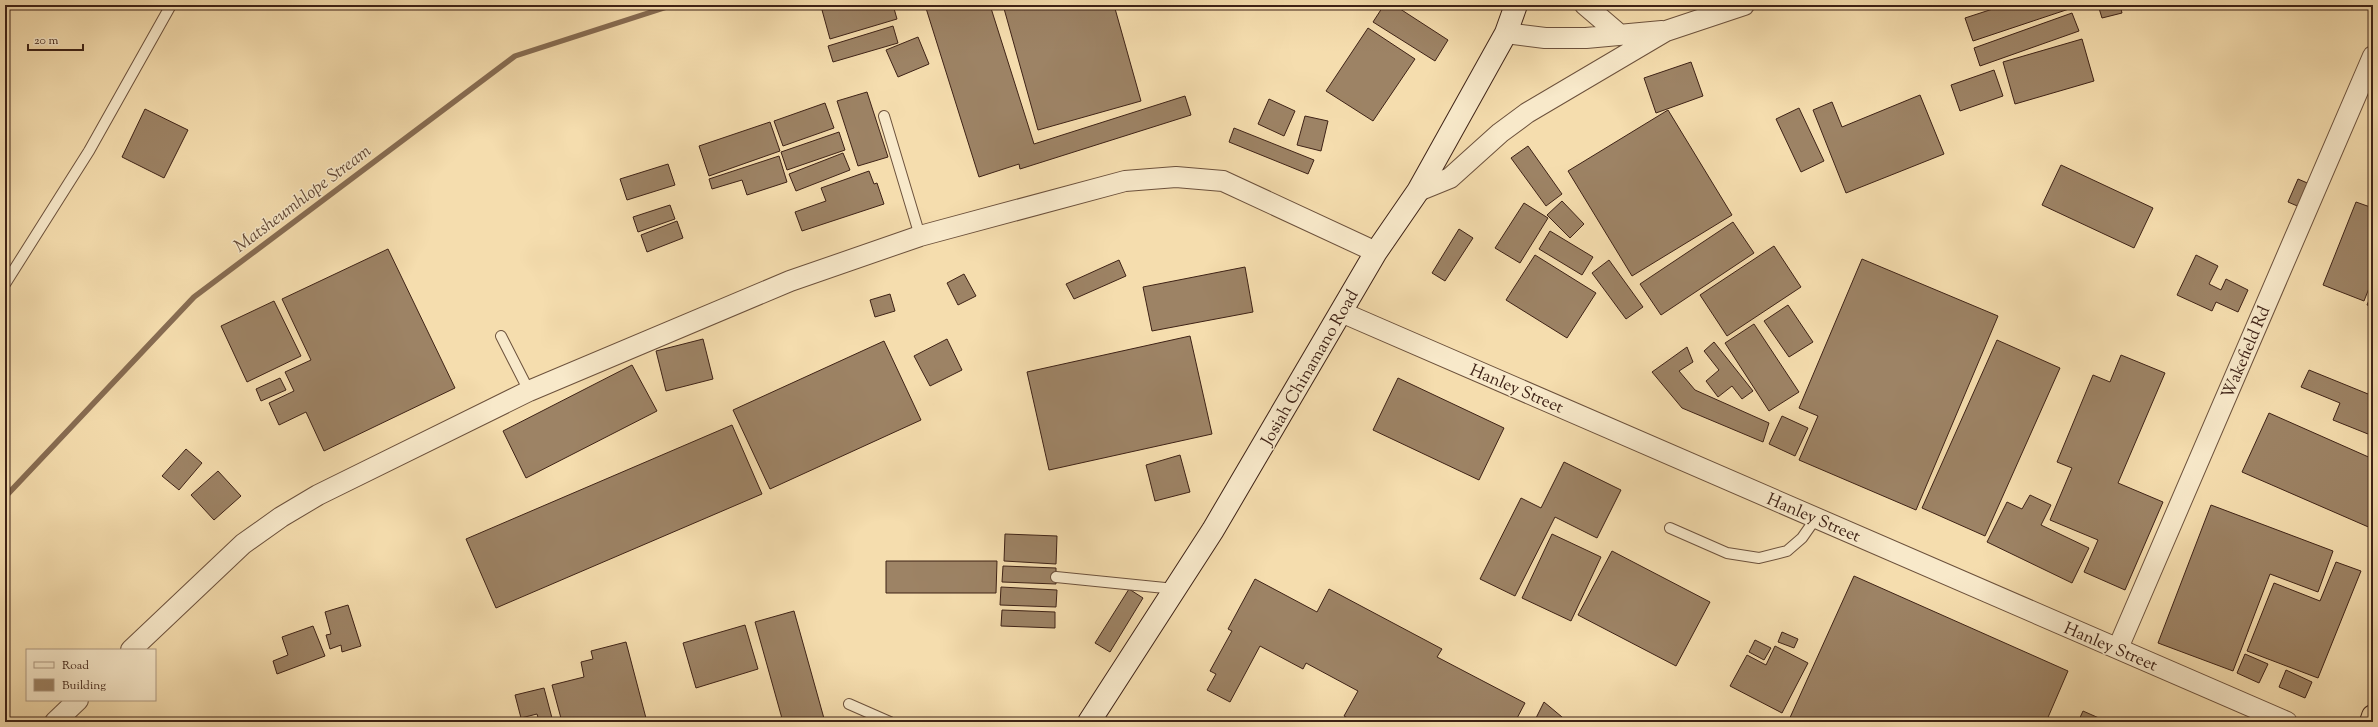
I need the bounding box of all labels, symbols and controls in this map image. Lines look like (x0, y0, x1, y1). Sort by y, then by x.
scale bar (28, 26, 83, 52)
text: 20 m (34, 32, 59, 50)
water label: Matsheumhlope Stream (229, 139, 378, 260)
street label: Josiah Chinamano Road (1256, 285, 1365, 451)
street label: Wakefield Rd (2216, 302, 2277, 403)
street label: Hanley Street (1466, 359, 1567, 420)
street label: Hanley Street (1763, 488, 1864, 549)
street label: Hanley Street (2060, 617, 2161, 678)
legend (26, 649, 156, 701)
text: Road (62, 657, 89, 675)
text: Building (62, 677, 106, 695)

